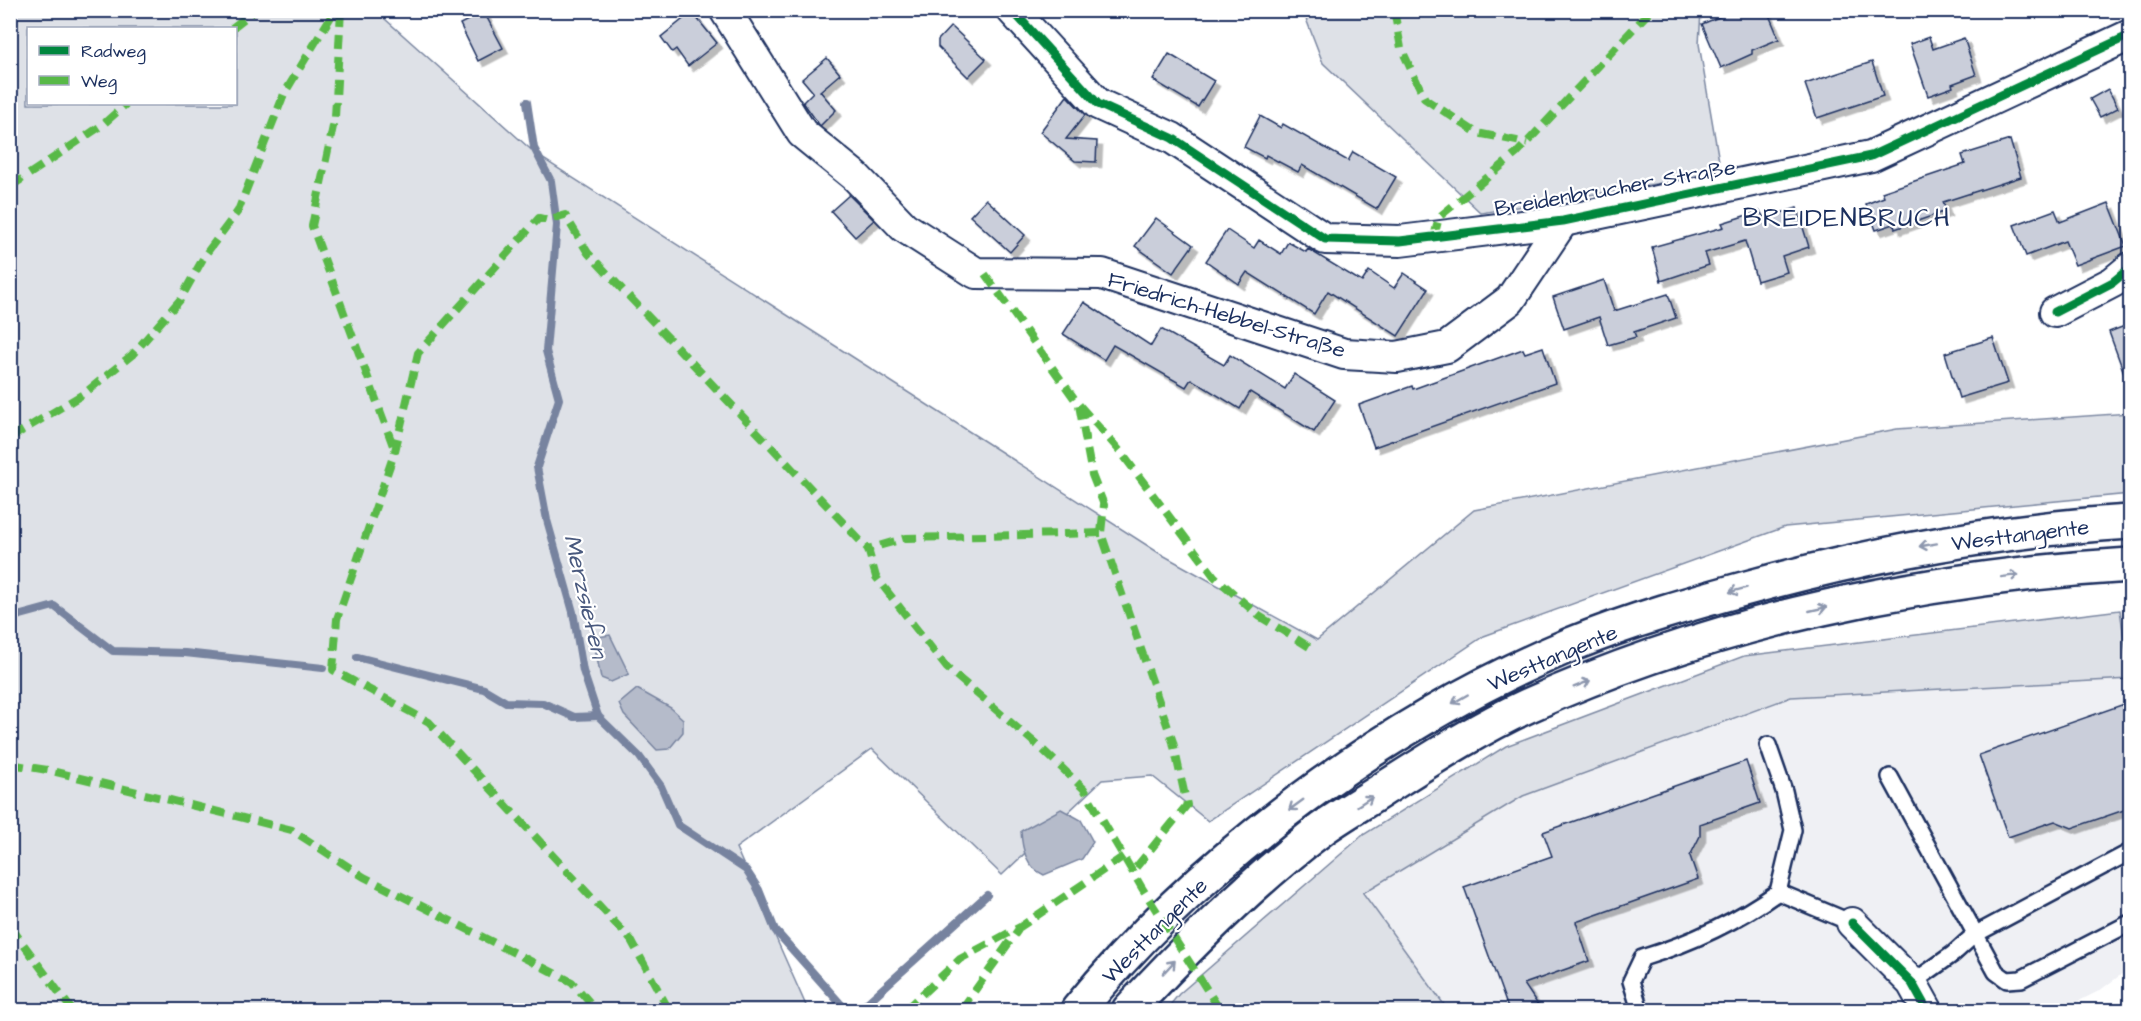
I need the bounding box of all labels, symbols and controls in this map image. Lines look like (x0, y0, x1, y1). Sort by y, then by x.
legend (27, 27, 237, 105)
text: Radweg (81, 39, 146, 65)
text: Weg (81, 69, 117, 95)
street label: Breidenbrucher Straße (1492, 152, 1738, 225)
district label: BREIDENBRUCH (1743, 200, 1951, 236)
street label: Friedrich-Hebbel-Straße (1104, 264, 1349, 366)
street label: Westtangente (1949, 512, 2091, 560)
water label: Merzsiefen (554, 531, 616, 663)
one-way arrow (1919, 540, 1938, 551)
one-way arrow (2000, 570, 2020, 581)
one-way arrow (1729, 585, 1748, 597)
one-way arrow (1809, 603, 1828, 615)
street label: Westtangente (1483, 617, 1623, 701)
one-way arrow (1572, 678, 1591, 689)
one-way arrow (1452, 694, 1469, 706)
one-way arrow (1356, 795, 1373, 807)
one-way arrow (1288, 798, 1304, 811)
street label: Westtangente (1095, 871, 1216, 992)
one-way arrow (1161, 960, 1175, 975)

